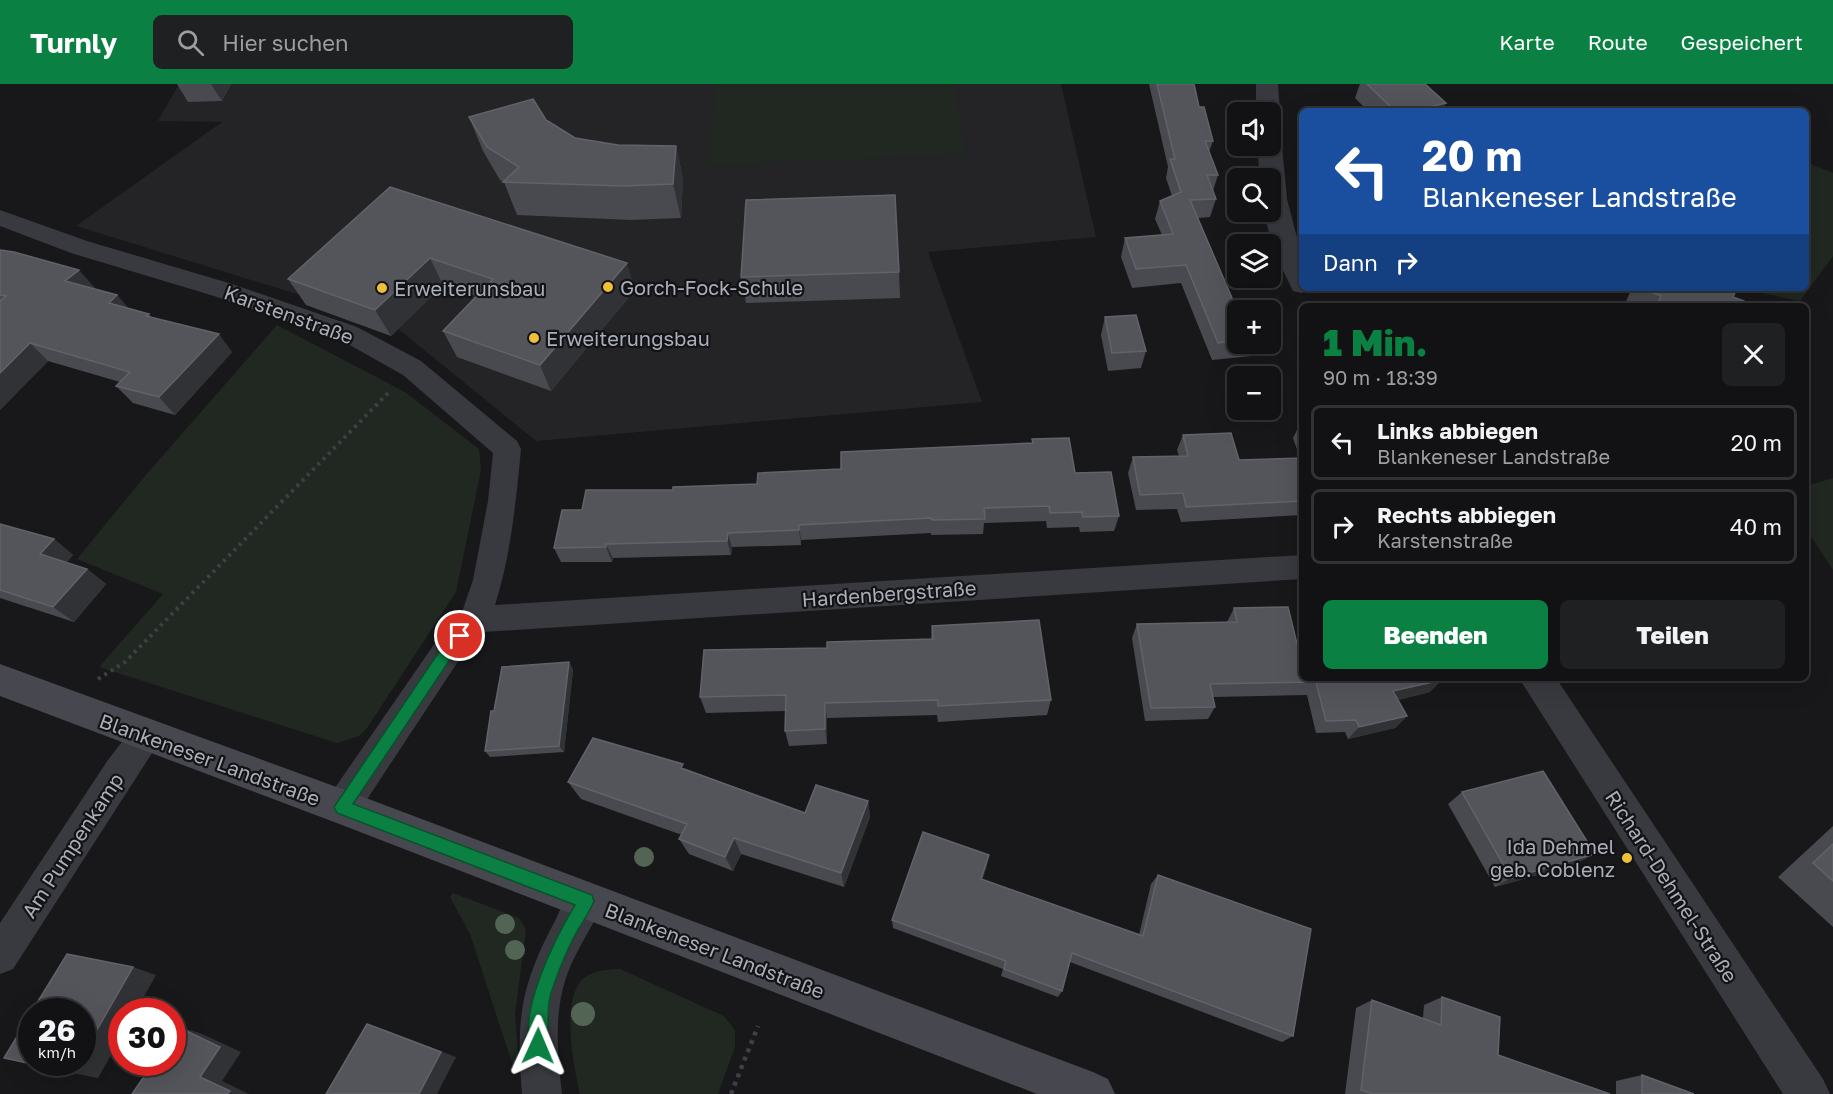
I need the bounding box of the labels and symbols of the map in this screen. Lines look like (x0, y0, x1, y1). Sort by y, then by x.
place label: Gorch-Fock-Schule (620, 275, 803, 299)
place label: Erweiterunsbau (394, 276, 545, 300)
street label: Karstenstraße (221, 279, 357, 349)
marker: Gorch-Fock-Schule (601, 280, 615, 294)
marker: Erweiterunsbau (375, 281, 389, 295)
place label: Erweiterungsbau (546, 326, 710, 350)
marker: Erweiterungsbau (527, 331, 541, 345)
street label: Hardenbergstraße (801, 575, 977, 611)
pin (434, 610, 485, 661)
street label: Blankeneser Landstraße (96, 708, 324, 810)
street label: Am Pumpenkamp (16, 768, 128, 922)
street label: Richard-Dehmel-Straße (1601, 786, 1743, 986)
place label: Ida Dehmel geb. Coblenz (1490, 834, 1615, 881)
marker: Ida Dehmel geb. Coblenz (1620, 851, 1634, 865)
street label: Blankeneser Landstraße (602, 897, 828, 1003)
speed limit sign: 30 (108, 998, 186, 1076)
position arrow (506, 1014, 570, 1078)

